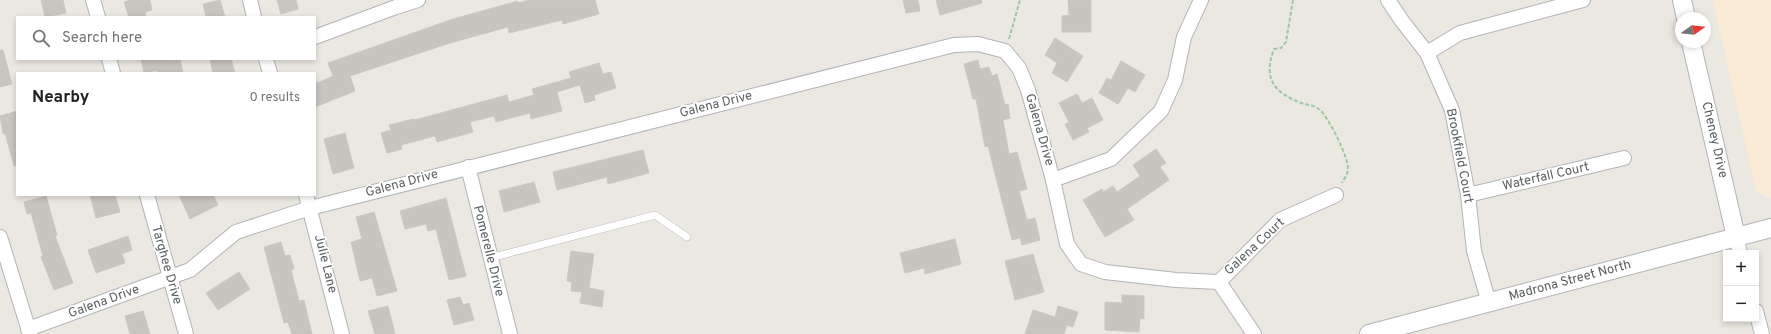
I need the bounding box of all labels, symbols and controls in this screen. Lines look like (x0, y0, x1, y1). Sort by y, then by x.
north arrow (1675, 12, 1711, 48)
search box (16, 16, 316, 60)
icon: search (30, 27, 52, 49)
text: Search here (62, 29, 142, 48)
text: Nearby (32, 87, 89, 109)
street label: Galena Drive (678, 88, 754, 122)
text: 0 results (249, 90, 300, 106)
street label: Galena Drive (1021, 92, 1057, 168)
street label: Cheney Drive (1697, 100, 1731, 180)
street label: Brookfield Court (1442, 107, 1476, 205)
street label: Waterfall Court (1501, 159, 1591, 195)
street label: Galena Drive (364, 167, 440, 201)
street label: Pomerelle Drive (469, 204, 507, 298)
street label: Galena Court (1221, 215, 1289, 279)
street label: Targhee Drive (147, 224, 185, 306)
street label: Julie Lane (310, 233, 340, 295)
map controls (1723, 250, 1759, 322)
button: + (1723, 250, 1759, 286)
street label: Madrona Street North (1507, 257, 1633, 305)
street label: Galena Drive (66, 282, 142, 322)
button: − (1723, 286, 1759, 322)

